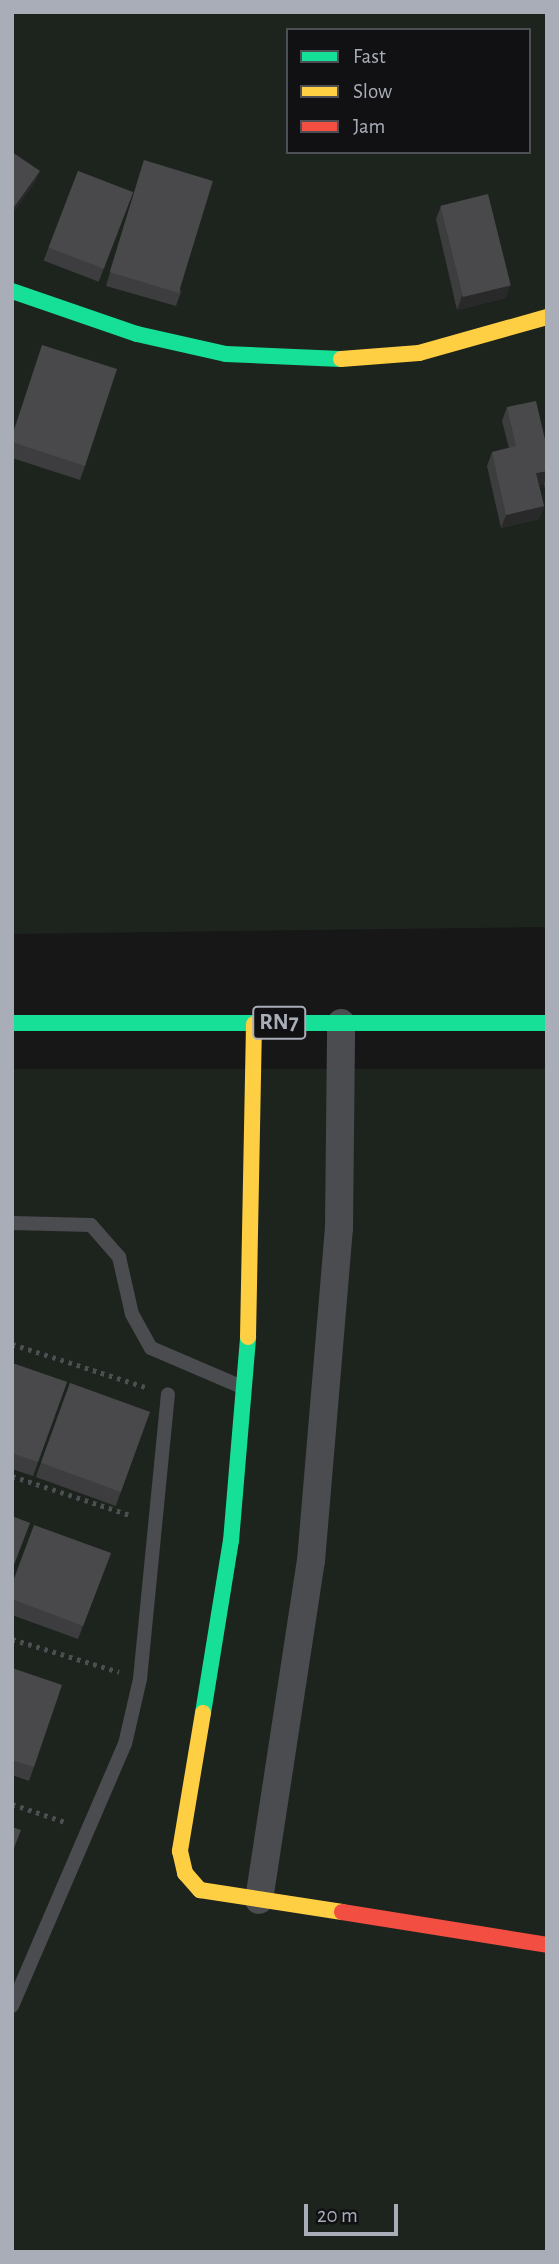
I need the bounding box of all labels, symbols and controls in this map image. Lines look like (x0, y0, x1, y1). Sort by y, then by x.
legend (286, 28, 531, 154)
text: Fast (353, 46, 386, 67)
text: Slow (353, 81, 392, 102)
text: Jam (353, 116, 385, 137)
road number: RN7 (251, 1004, 307, 1042)
scale bar (307, 2190, 402, 2234)
text: 20 m (317, 2205, 358, 2226)

